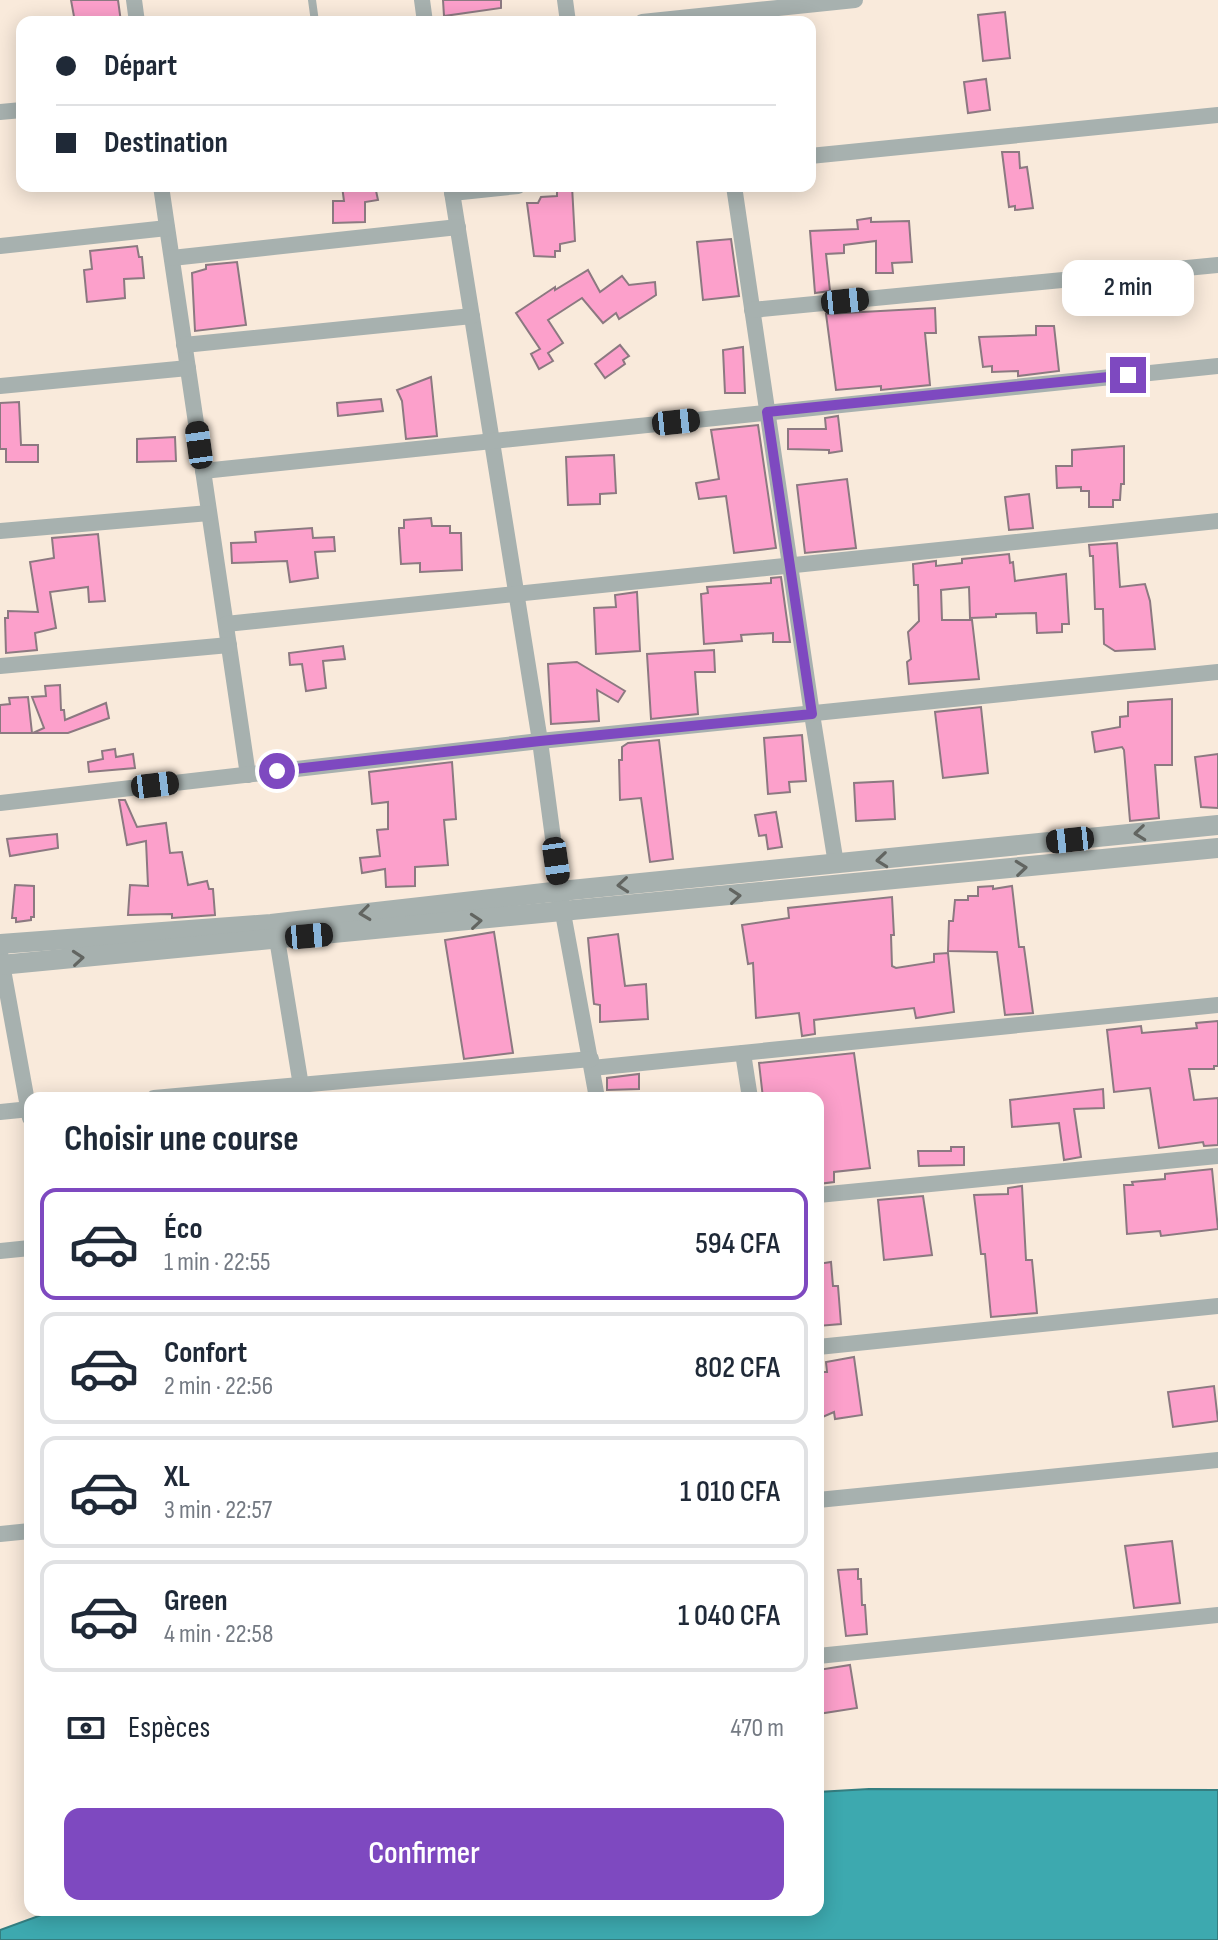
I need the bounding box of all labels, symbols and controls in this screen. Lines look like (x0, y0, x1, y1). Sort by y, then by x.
text: Départ (104, 48, 177, 84)
text: Destination (104, 125, 228, 161)
callout: 2 min (1062, 259, 1194, 315)
text: 2 min (1104, 272, 1152, 303)
car (820, 287, 870, 315)
route end (1110, 357, 1146, 393)
car (651, 408, 701, 436)
car (184, 420, 214, 470)
route start (259, 753, 295, 789)
car (130, 770, 180, 800)
one-way arrow (1133, 824, 1146, 841)
car (1045, 826, 1095, 854)
car (541, 836, 571, 886)
one-way arrow (875, 851, 888, 868)
one-way arrow (1015, 860, 1028, 877)
one-way arrow (616, 876, 629, 893)
one-way arrow (729, 888, 742, 905)
one-way arrow (358, 904, 371, 921)
one-way arrow (470, 912, 483, 929)
car (284, 922, 334, 950)
one-way arrow (72, 949, 85, 966)
text: Choisir une course (64, 1118, 299, 1161)
icon: car (68, 1208, 140, 1280)
text: Éco (164, 1211, 203, 1247)
text: 594 CFA (695, 1226, 780, 1262)
text: 1 min · 22:55 (164, 1247, 271, 1278)
icon: car (68, 1332, 140, 1404)
text: Confort (164, 1335, 247, 1371)
text: 802 CFA (695, 1350, 780, 1386)
text: 2 min · 22:56 (164, 1371, 273, 1402)
icon: car (68, 1456, 140, 1528)
text: XL (164, 1459, 190, 1495)
text: 1 010 CFA (680, 1474, 780, 1510)
text: 3 min · 22:57 (164, 1495, 272, 1526)
icon: car (68, 1580, 140, 1652)
text: Green (164, 1583, 228, 1619)
text: 1 040 CFA (678, 1598, 780, 1634)
text: 4 min · 22:58 (164, 1619, 273, 1650)
icon: cash (64, 1706, 108, 1750)
text: Espèces (128, 1710, 210, 1746)
text: 470 m (731, 1713, 784, 1744)
button: Confirmer (64, 1808, 784, 1900)

